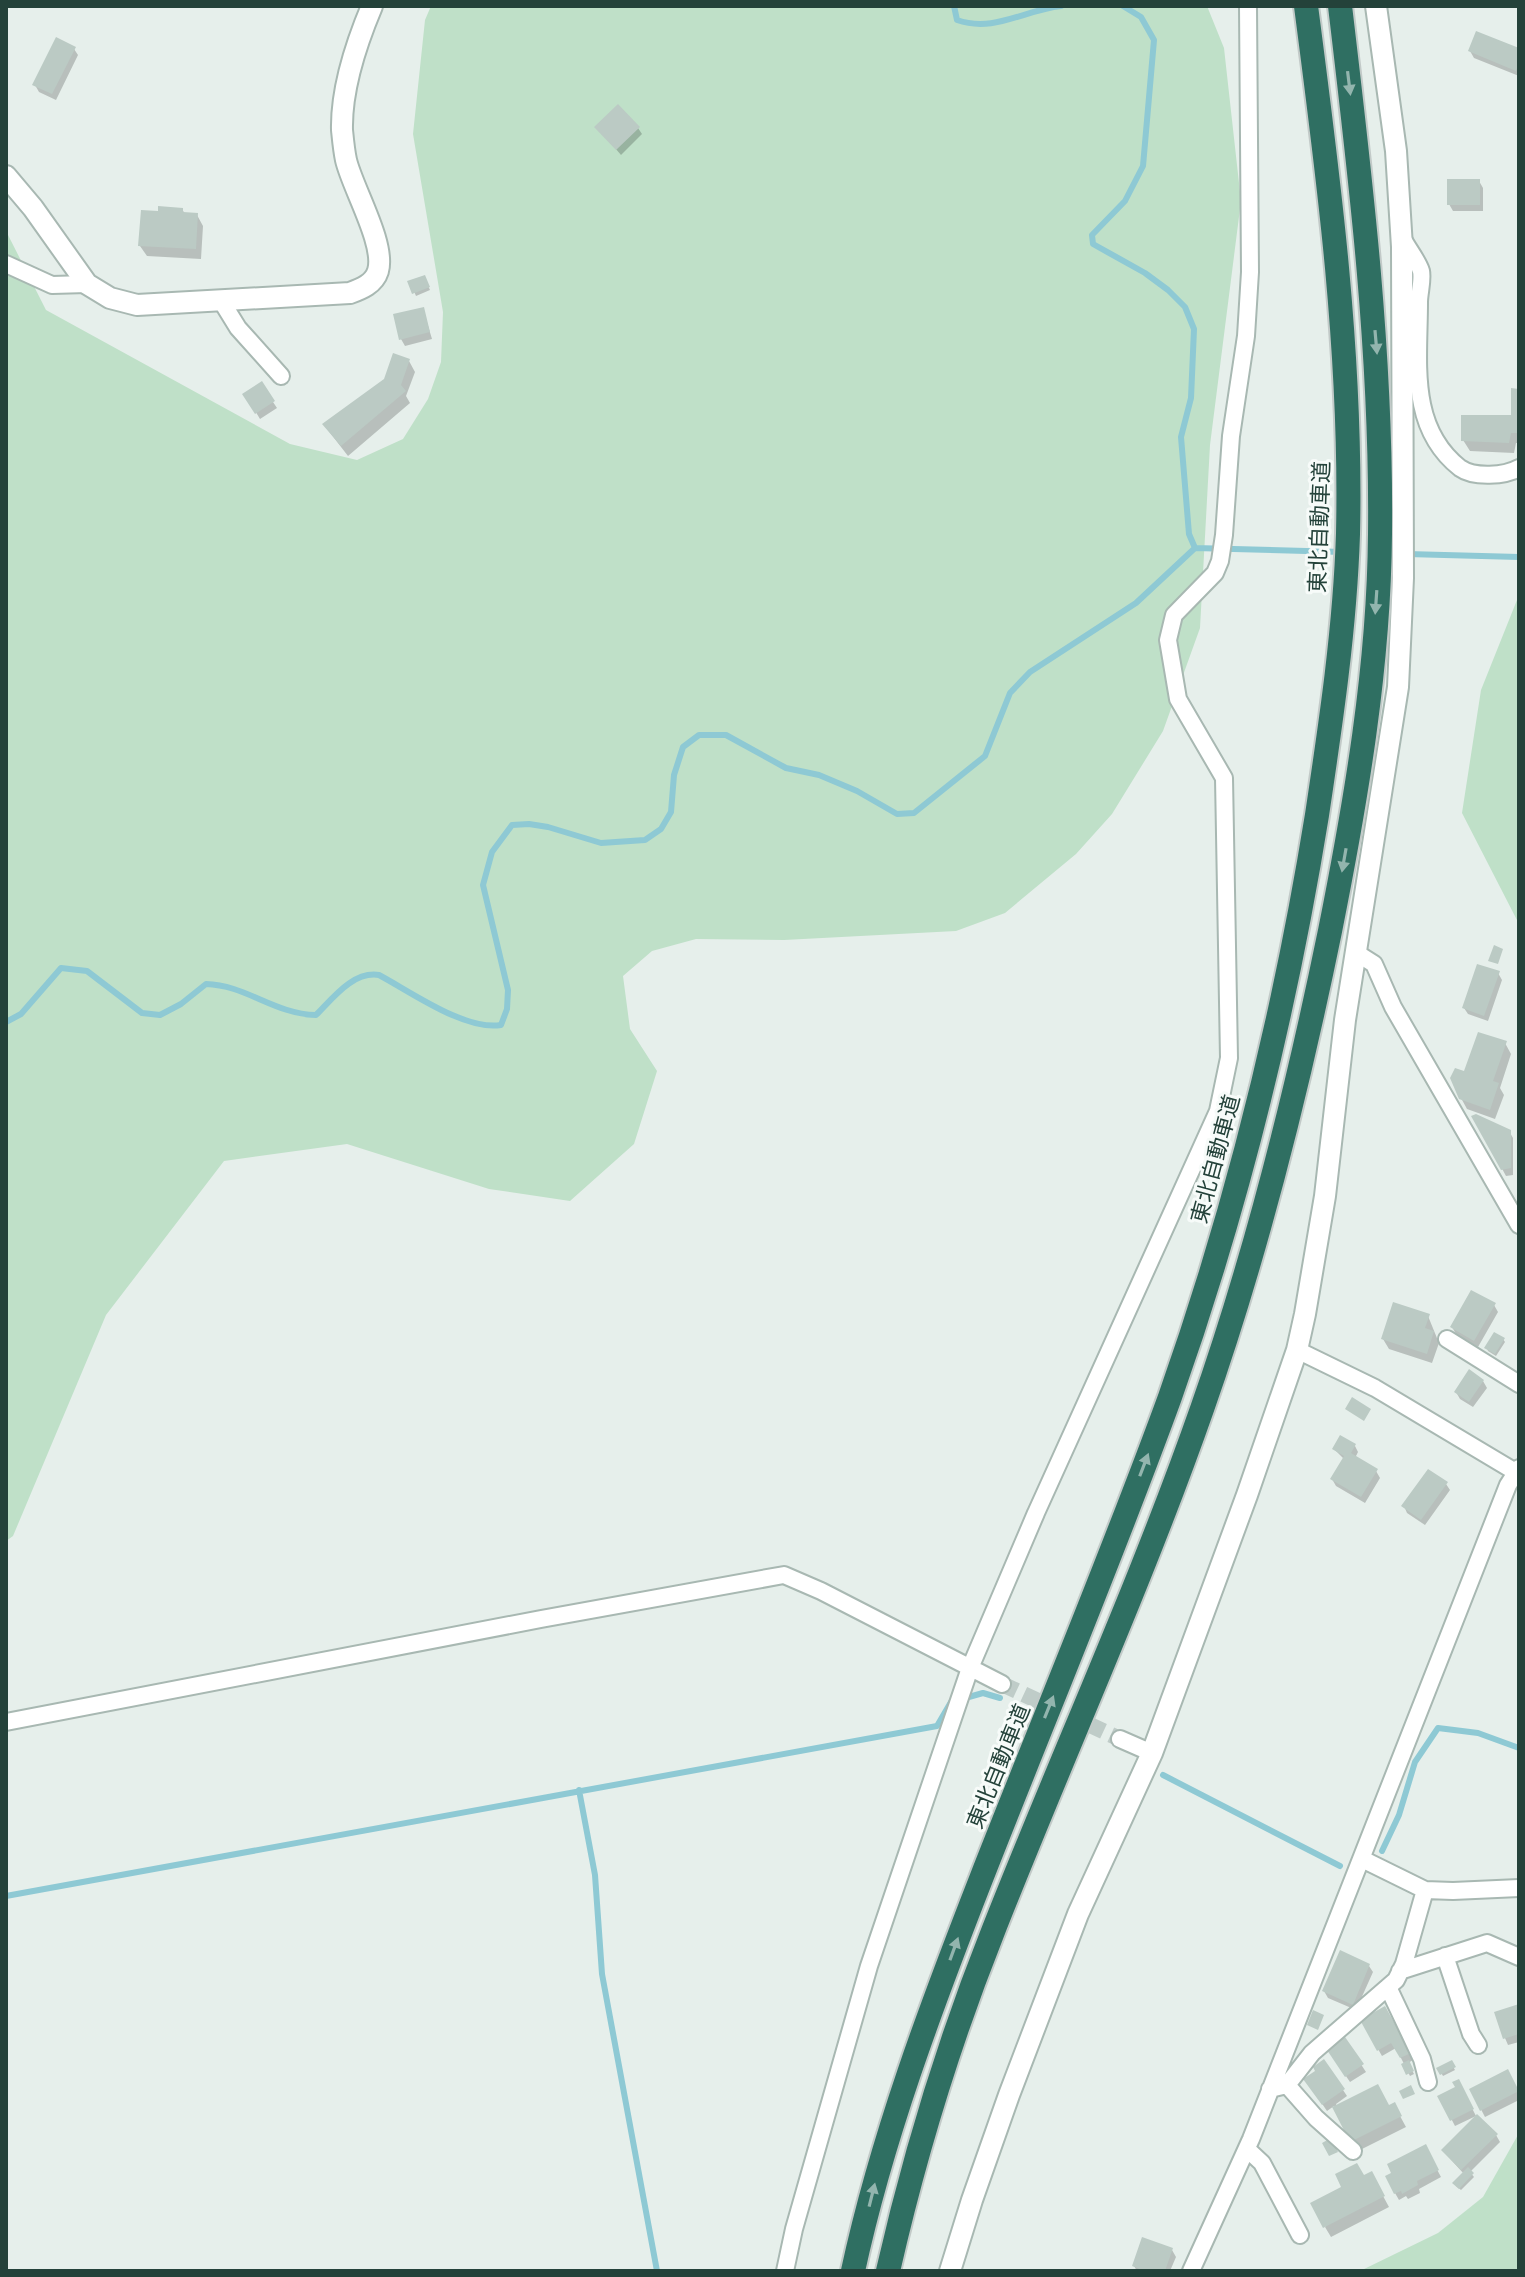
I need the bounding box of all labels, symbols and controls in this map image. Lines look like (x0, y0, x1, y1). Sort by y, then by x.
one-way arrow (1343, 71, 1356, 96)
one-way arrow (1370, 330, 1383, 355)
street label: 東北自動車道 (1303, 461, 1335, 593)
one-way arrow (1369, 590, 1382, 615)
one-way arrow (1337, 847, 1349, 872)
street label: 東北自動車道 (1184, 1092, 1246, 1226)
one-way arrow (1138, 1453, 1151, 1477)
one-way arrow (1043, 1695, 1056, 1719)
street label: 東北自動車道 (960, 1700, 1036, 1832)
one-way arrow (948, 1937, 961, 1961)
one-way arrow (867, 2183, 879, 2208)

